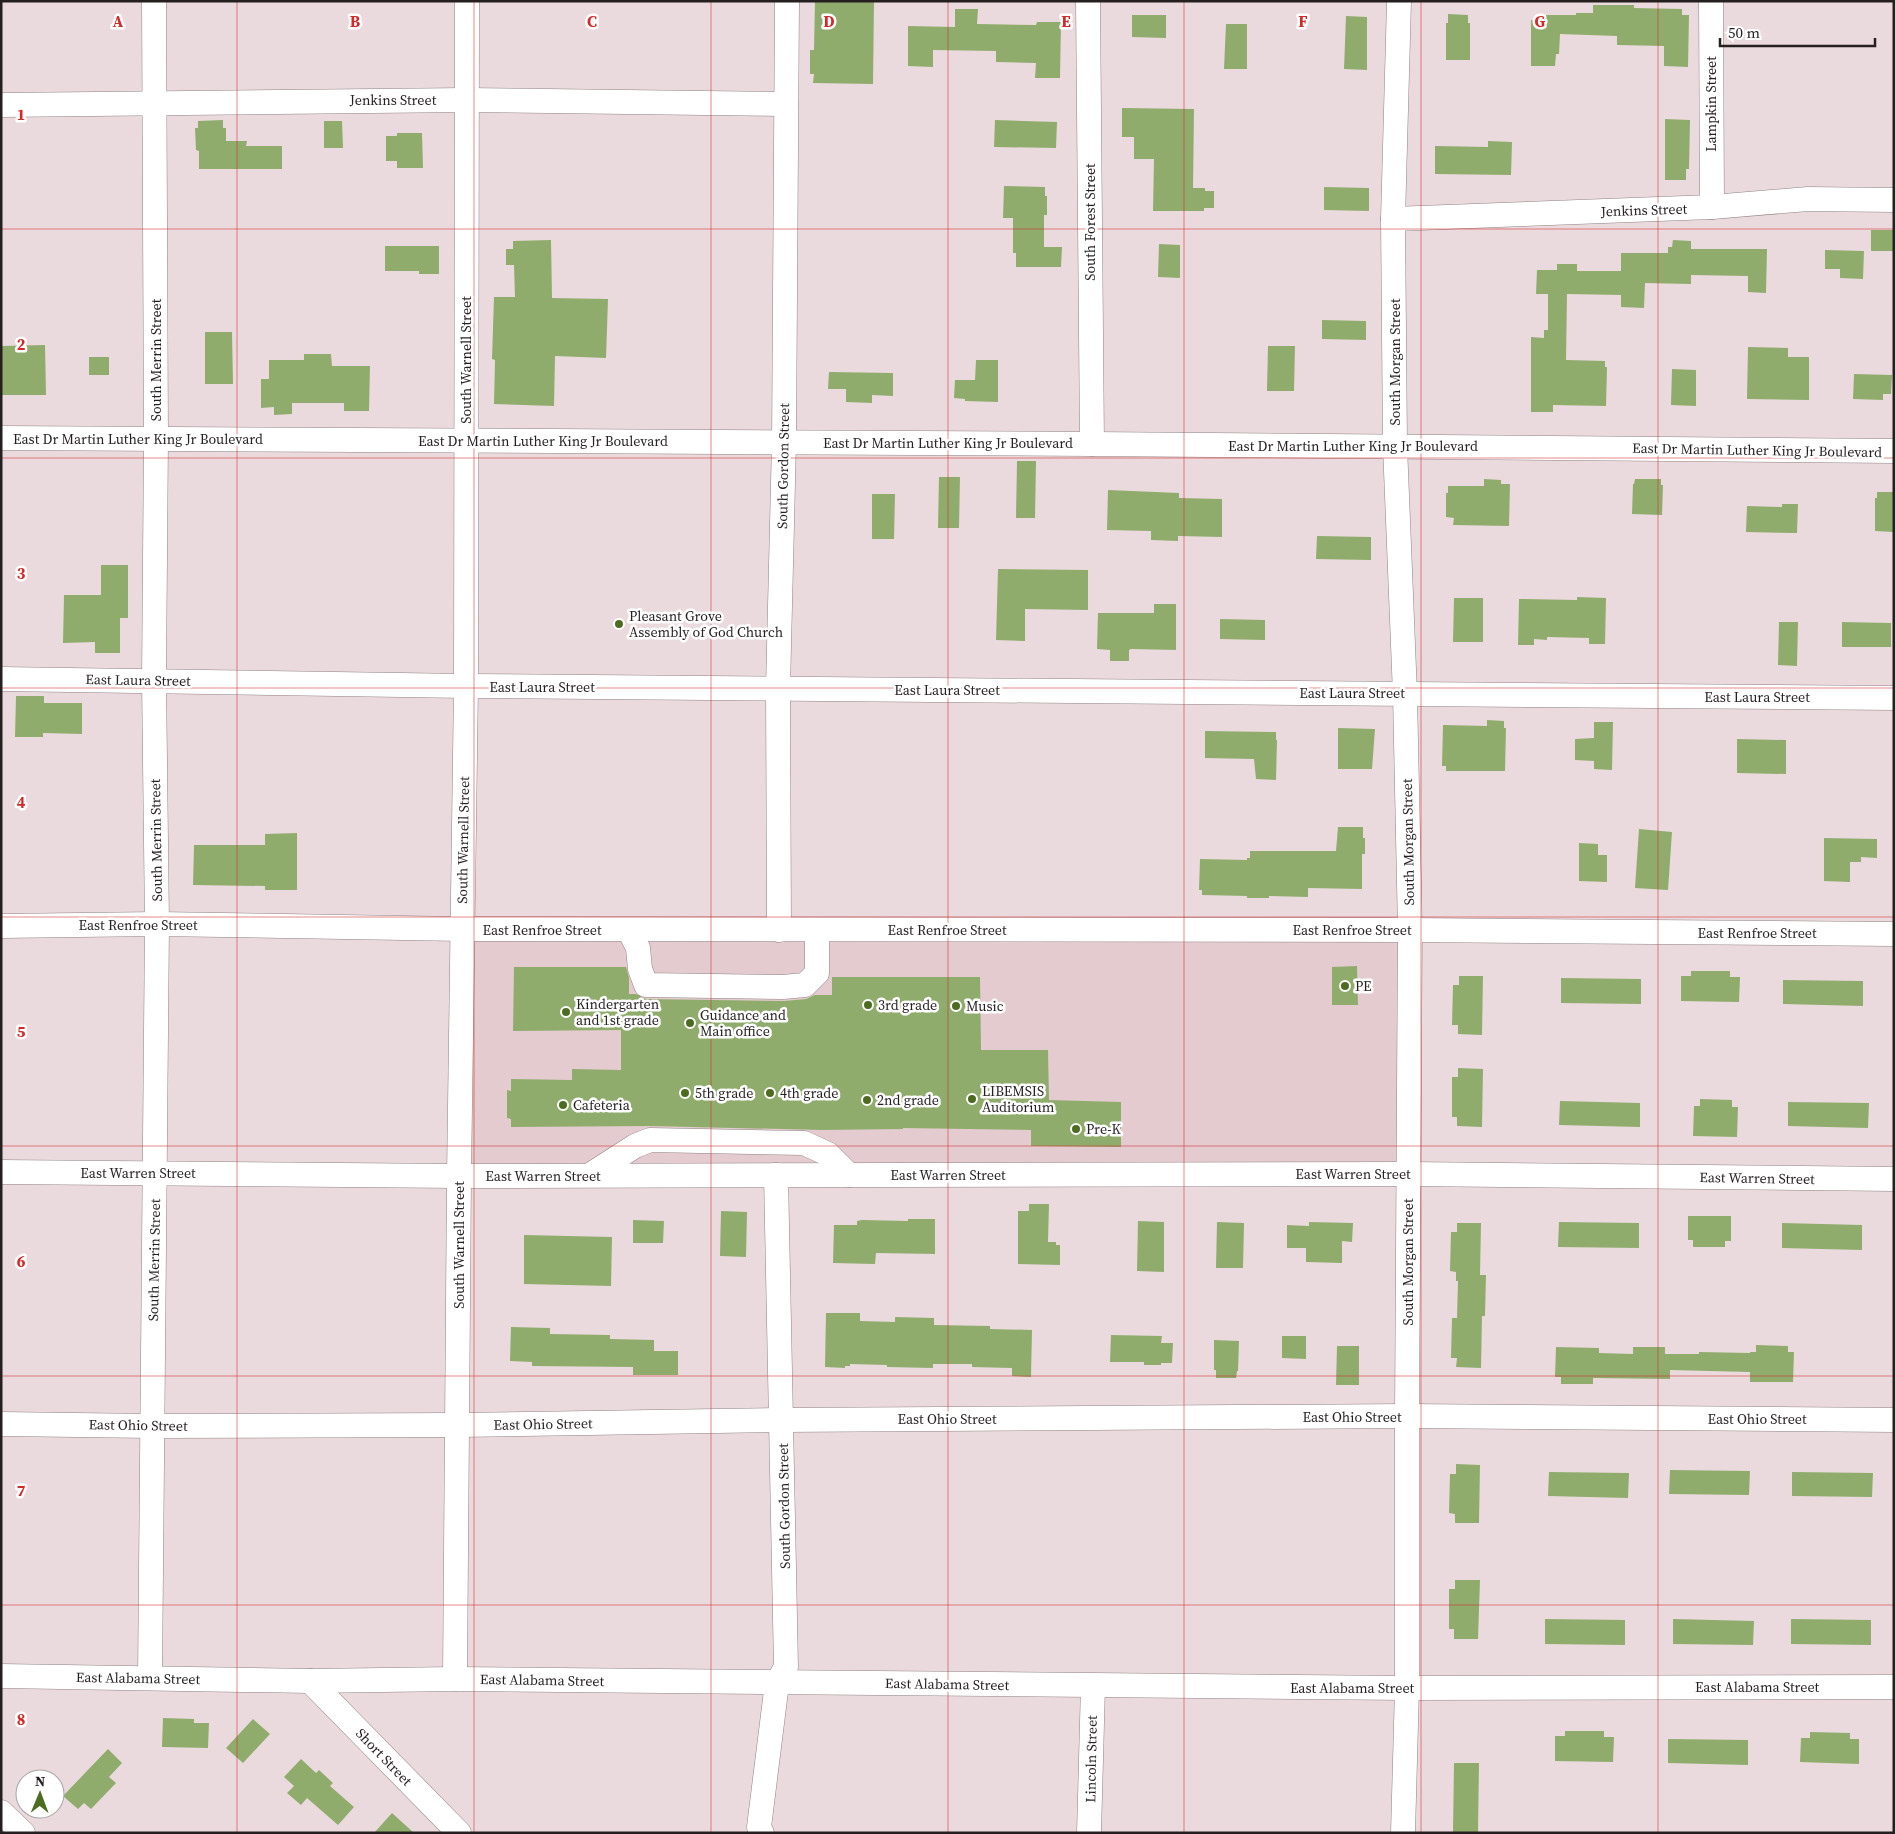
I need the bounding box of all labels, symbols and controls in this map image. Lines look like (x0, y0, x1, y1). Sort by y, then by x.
text: A (113, 10, 124, 32)
text: B (350, 10, 361, 32)
text: C (587, 10, 597, 32)
text: D (823, 10, 835, 32)
text: E (1061, 10, 1071, 32)
text: F (1298, 10, 1308, 32)
text: G (1535, 10, 1546, 32)
scale bar (1720, 15, 1875, 47)
text: 50 m (1728, 22, 1760, 43)
street label: Lampkin Street (1701, 56, 1721, 152)
street label: Jenkins Street (349, 90, 437, 110)
text: 1 (17, 103, 25, 125)
street label: South Forest Street (1080, 163, 1100, 281)
street label: Jenkins Street (1599, 198, 1688, 222)
street label: South Warnell Street (456, 296, 476, 424)
street label: South Merrin Street (146, 298, 166, 421)
street label: South Morgan Street (1385, 298, 1405, 425)
text: 2 (17, 333, 26, 355)
street label: South Gordon Street (772, 403, 794, 529)
street label: East Dr Martin Luther King Jr Boulevard (13, 429, 263, 449)
street label: East Dr Martin Luther King Jr Boulevard (418, 431, 668, 451)
street label: East Dr Martin Luther King Jr Boulevard (823, 433, 1073, 453)
street label: East Dr Martin Luther King Jr Boulevard (1228, 436, 1478, 456)
street label: East Dr Martin Luther King Jr Boulevard (1632, 438, 1882, 462)
text: 3 (17, 562, 26, 584)
place label: Pleasant Grove Assembly of God Church (629, 606, 783, 642)
marker: Pleasant Grove Assembly of God Church (613, 618, 625, 630)
street label: East Laura Street (85, 669, 191, 691)
street label: East Laura Street (489, 677, 595, 697)
street label: East Laura Street (894, 680, 1000, 700)
street label: East Laura Street (1299, 683, 1405, 703)
street label: East Laura Street (1704, 687, 1810, 707)
street label: South Warnell Street (452, 776, 474, 904)
street label: South Merrin Street (145, 778, 167, 901)
street label: South Morgan Street (1397, 778, 1419, 906)
text: 4 (17, 791, 26, 813)
street label: East Renfroe Street (78, 915, 198, 935)
street label: East Renfroe Street (482, 920, 602, 940)
street label: East Renfroe Street (887, 920, 1007, 940)
street label: East Renfroe Street (1292, 920, 1412, 940)
street label: East Renfroe Street (1697, 923, 1817, 943)
place label: PE (1355, 976, 1372, 996)
marker: PE (1339, 980, 1351, 992)
place label: Kindergarten and 1st grade (576, 994, 660, 1030)
place label: 3rd grade (878, 995, 937, 1015)
place label: Music (966, 996, 1004, 1016)
marker: 3rd grade (862, 999, 874, 1011)
marker: Music (950, 1000, 962, 1012)
place label: Guidance and Main office (700, 1005, 786, 1041)
marker: Kindergarten and 1st grade (560, 1006, 572, 1018)
marker: Guidance and Main office (684, 1017, 696, 1029)
text: 5 (17, 1020, 26, 1042)
place label: LIBEMSIS Auditorium (982, 1081, 1055, 1117)
place label: 5th grade (695, 1083, 753, 1103)
place label: 4th grade (780, 1083, 838, 1103)
marker: 5th grade (679, 1087, 691, 1099)
marker: 4th grade (764, 1087, 776, 1099)
place label: 2nd grade (877, 1090, 939, 1110)
marker: LIBEMSIS Auditorium (966, 1093, 978, 1105)
marker: 2nd grade (861, 1094, 873, 1106)
place label: Cafeteria (573, 1095, 631, 1115)
marker: Cafeteria (557, 1099, 569, 1111)
place label: Pre-K (1086, 1119, 1122, 1139)
marker: Pre-K (1070, 1123, 1082, 1135)
street label: East Warren Street (80, 1163, 196, 1183)
street label: East Warren Street (1295, 1164, 1411, 1184)
street label: East Warren Street (890, 1165, 1006, 1185)
street label: East Warren Street (485, 1166, 601, 1186)
street label: East Warren Street (1699, 1167, 1815, 1189)
street label: South Warnell Street (449, 1181, 469, 1309)
street label: South Merrin Street (143, 1198, 165, 1321)
street label: South Morgan Street (1398, 1198, 1418, 1325)
text: 6 (17, 1250, 26, 1272)
street label: East Ohio Street (1302, 1407, 1402, 1427)
street label: East Ohio Street (897, 1409, 997, 1429)
street label: East Ohio Street (1707, 1409, 1807, 1429)
street label: East Ohio Street (493, 1413, 593, 1435)
street label: East Ohio Street (88, 1414, 188, 1436)
street label: South Gordon Street (773, 1443, 795, 1569)
text: 7 (17, 1479, 26, 1501)
street label: East Alabama Street (76, 1667, 201, 1689)
street label: East Alabama Street (480, 1669, 605, 1691)
street label: East Alabama Street (885, 1673, 1010, 1695)
street label: East Alabama Street (1695, 1677, 1820, 1697)
street label: East Alabama Street (1290, 1678, 1415, 1698)
text: 8 (17, 1708, 25, 1730)
street label: Lincoln Street (1080, 1715, 1102, 1803)
street label: Short Street (351, 1724, 417, 1791)
north arrow (15, 1769, 65, 1819)
text: N (35, 1771, 46, 1791)

